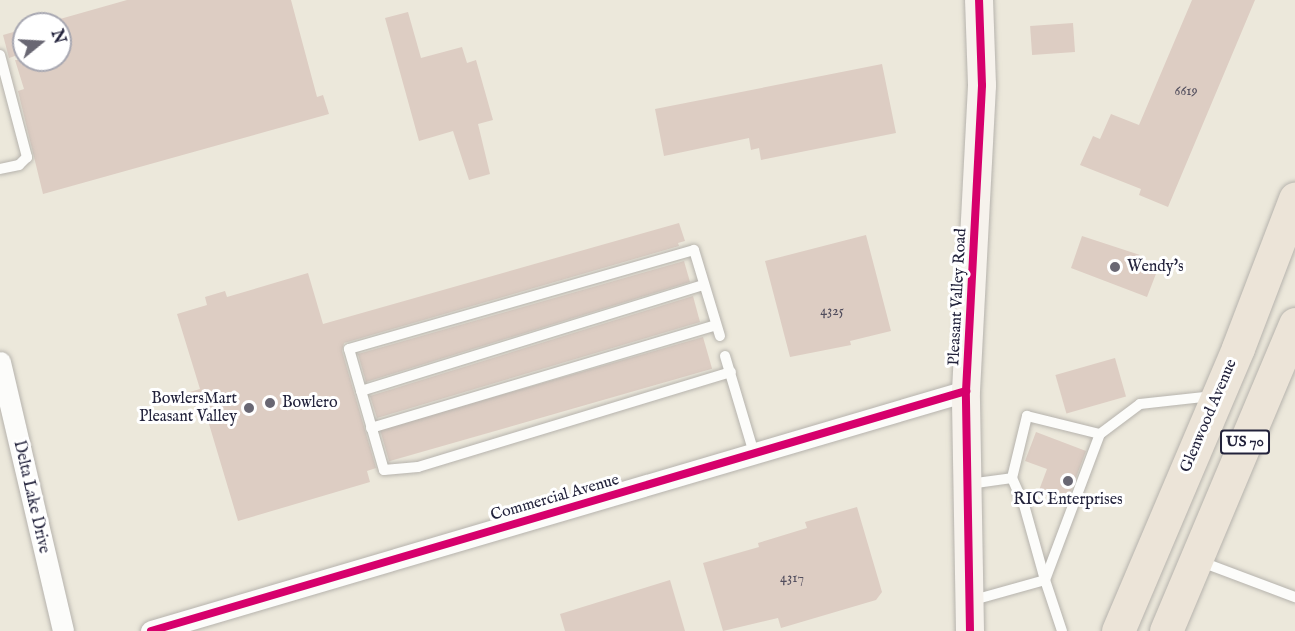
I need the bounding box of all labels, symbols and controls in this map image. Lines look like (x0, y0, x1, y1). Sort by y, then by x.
north arrow (12, 12, 72, 72)
text: N (46, 27, 69, 47)
house number: 6619 (1174, 83, 1198, 99)
street label: Pleasant Valley Road (945, 228, 971, 366)
place label: Wendy's (1127, 257, 1184, 277)
marker: Wendy's (1108, 260, 1122, 274)
house number: 4325 (820, 303, 844, 319)
street label: Glenwood Avenue (1176, 356, 1242, 476)
place label: BowlersMart Pleasant Valley (139, 389, 237, 427)
place label: Bowlero (282, 393, 338, 413)
marker: Bowlero (263, 396, 277, 410)
marker: BowlersMart Pleasant Valley (242, 401, 256, 415)
road number: US 70 (1220, 430, 1270, 454)
street label: Delta Lake Drive (9, 439, 53, 555)
street label: Commercial Avenue (489, 470, 621, 526)
marker: RIC Enterprises (1061, 474, 1075, 488)
place label: RIC Enterprises (1013, 490, 1123, 510)
house number: 4317 (780, 570, 804, 586)

